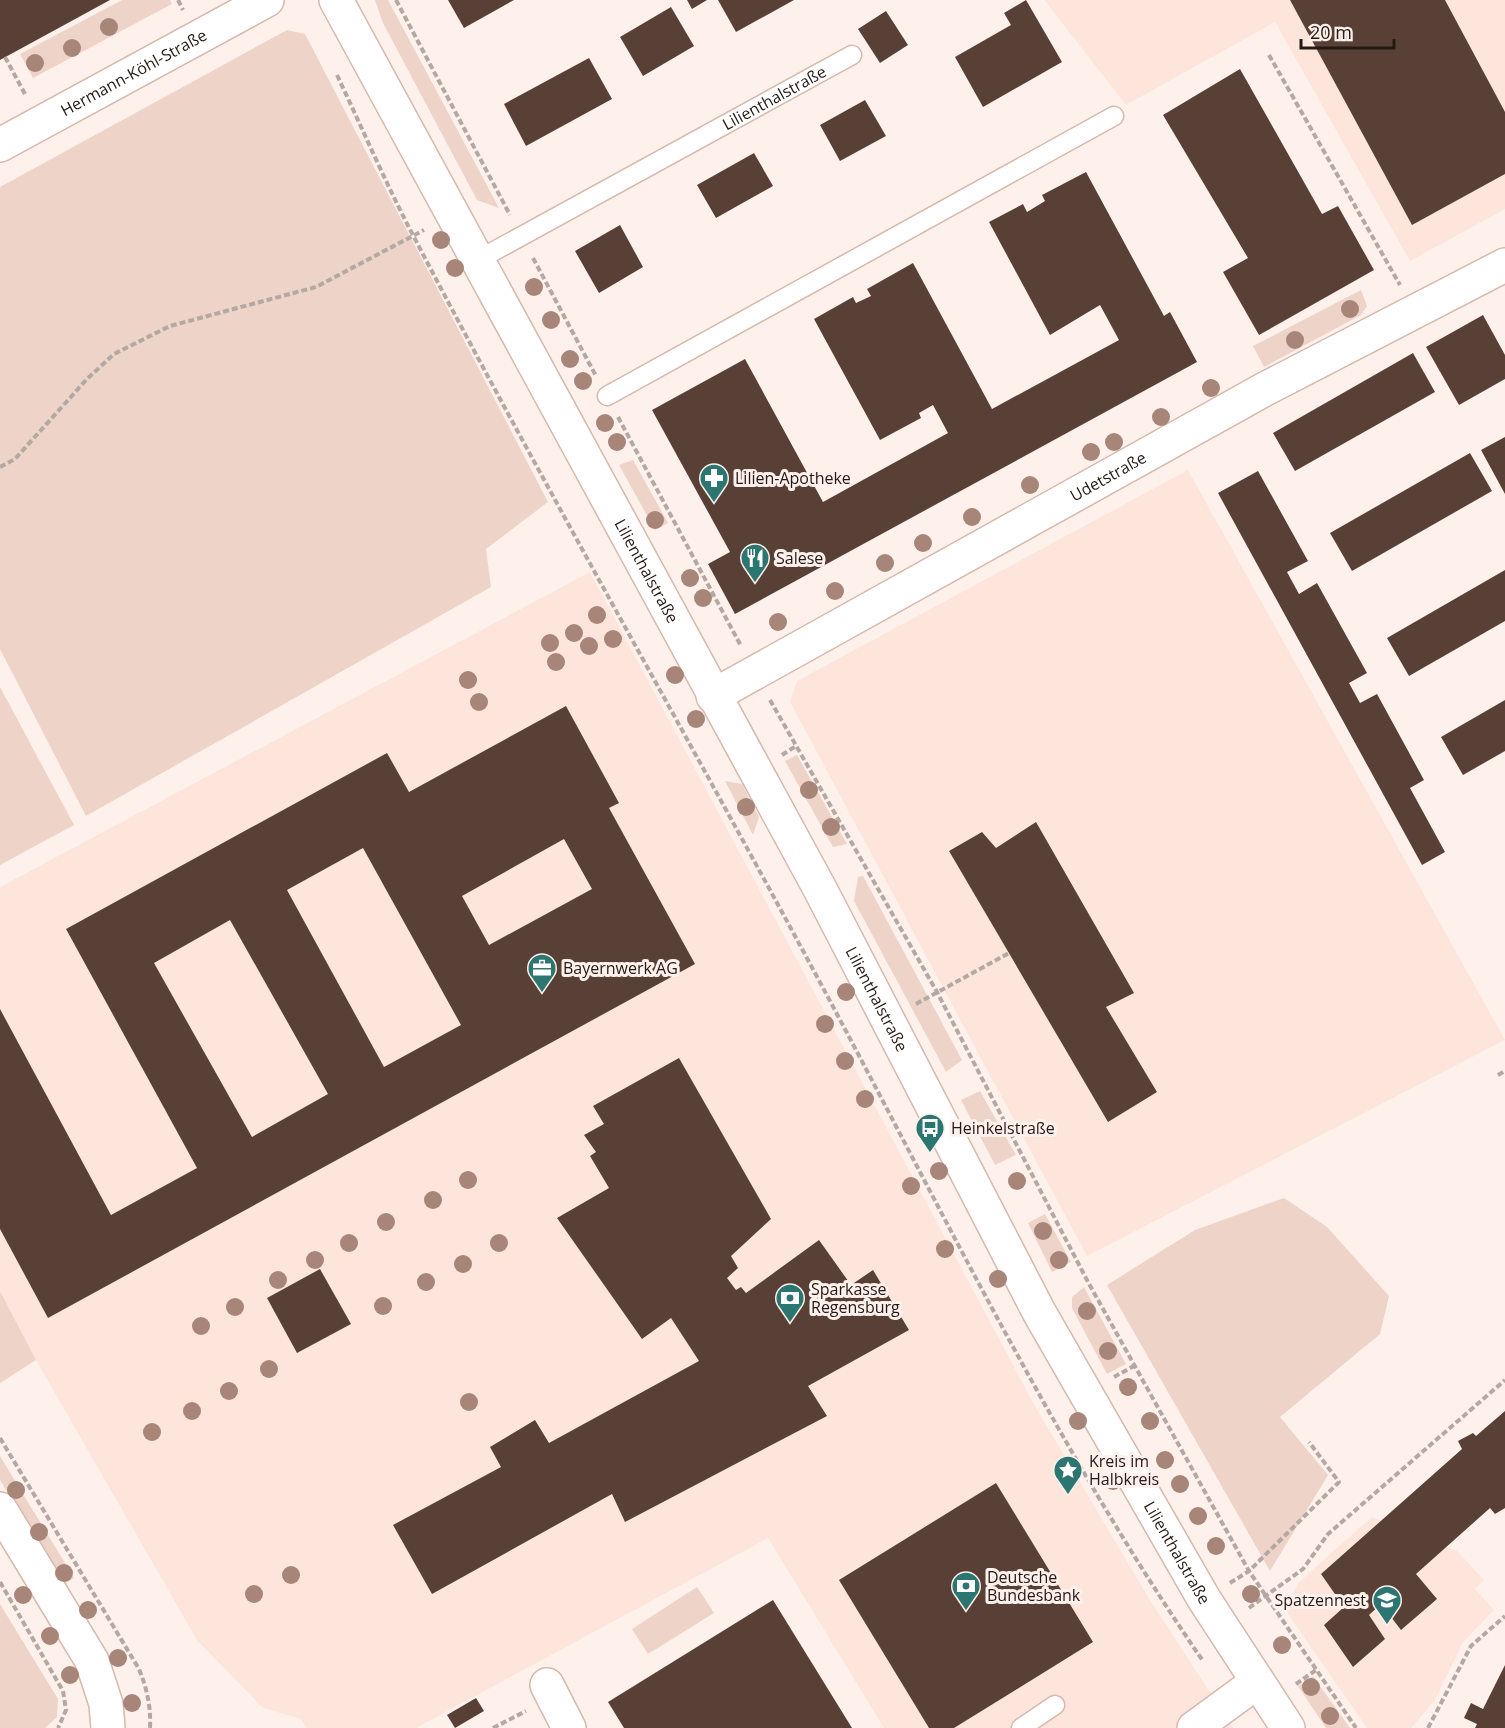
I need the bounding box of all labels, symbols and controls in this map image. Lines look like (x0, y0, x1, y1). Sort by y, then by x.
scale bar (1301, 12, 1394, 50)
text: 20 m (1310, 20, 1352, 44)
street label: Hermann-Köhl-Straße (57, 24, 211, 121)
street label: Lilienthalstraße (718, 60, 830, 135)
street label: Udetstraße (1066, 446, 1150, 506)
pharmacy icon: Lilien-Apotheke (698, 462, 730, 504)
place label: Lilien-Apotheke (735, 467, 851, 489)
street label: Lilienthalstraße (610, 515, 684, 627)
restaurant icon: Salese (739, 542, 771, 584)
place label: Salese (776, 547, 823, 569)
street label: Lilienthalstraße (841, 943, 913, 1055)
office icon: Bayernwerk AG (526, 952, 558, 994)
place label: Bayernwerk AG (563, 957, 678, 979)
bus stop icon: Heinkelstraße (914, 1112, 946, 1154)
place label: Heinkelstraße (951, 1117, 1055, 1139)
place label: Sparkasse Regensburg (811, 1278, 900, 1318)
bank icon: Sparkasse Regensburg (774, 1282, 806, 1324)
place label: Kreis im Halbkreis (1089, 1450, 1159, 1490)
place icon: Kreis im Halbkreis (1052, 1454, 1084, 1496)
street label: Lilienthalstraße (1139, 1497, 1216, 1608)
place label: Deutsche Bundesbank (987, 1566, 1081, 1606)
bank icon: Deutsche Bundesbank (950, 1570, 982, 1612)
school or university icon: Spatzennest (1371, 1584, 1403, 1626)
place label: Spatzennest (1274, 1589, 1366, 1611)

